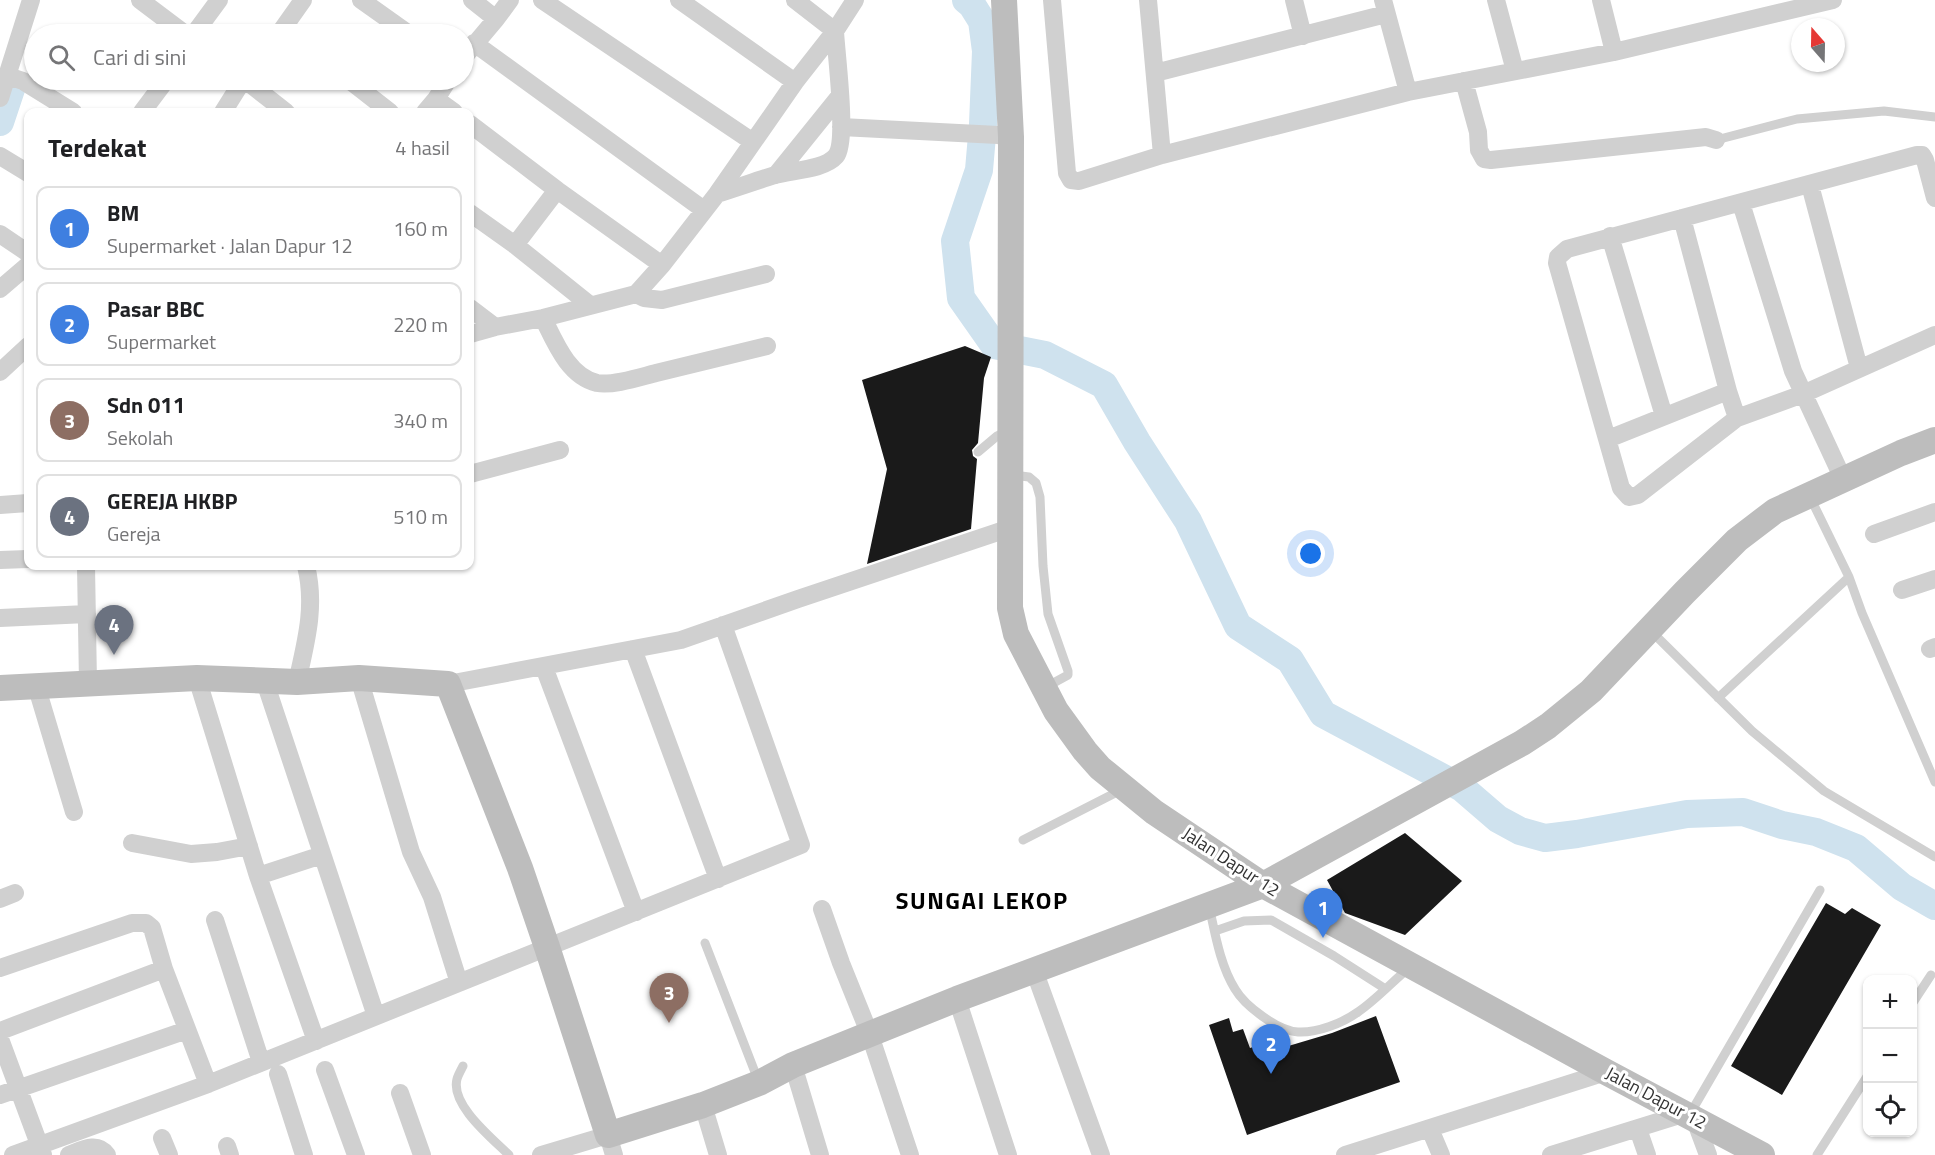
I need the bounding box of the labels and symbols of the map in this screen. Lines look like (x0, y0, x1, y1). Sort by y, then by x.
north arrow (1791, 18, 1845, 72)
your location (1296, 539, 1325, 568)
pin: 4 (94, 606, 134, 655)
street label: Jalan Dapur 12 (1177, 820, 1285, 903)
district label: SUNGAI LEKOP (895, 882, 1069, 918)
pin: 1 (1304, 888, 1342, 938)
pin: 3 (650, 974, 688, 1023)
pin: 2 (1252, 1024, 1290, 1074)
street label: Jalan Dapur 12 (1601, 1060, 1712, 1136)

